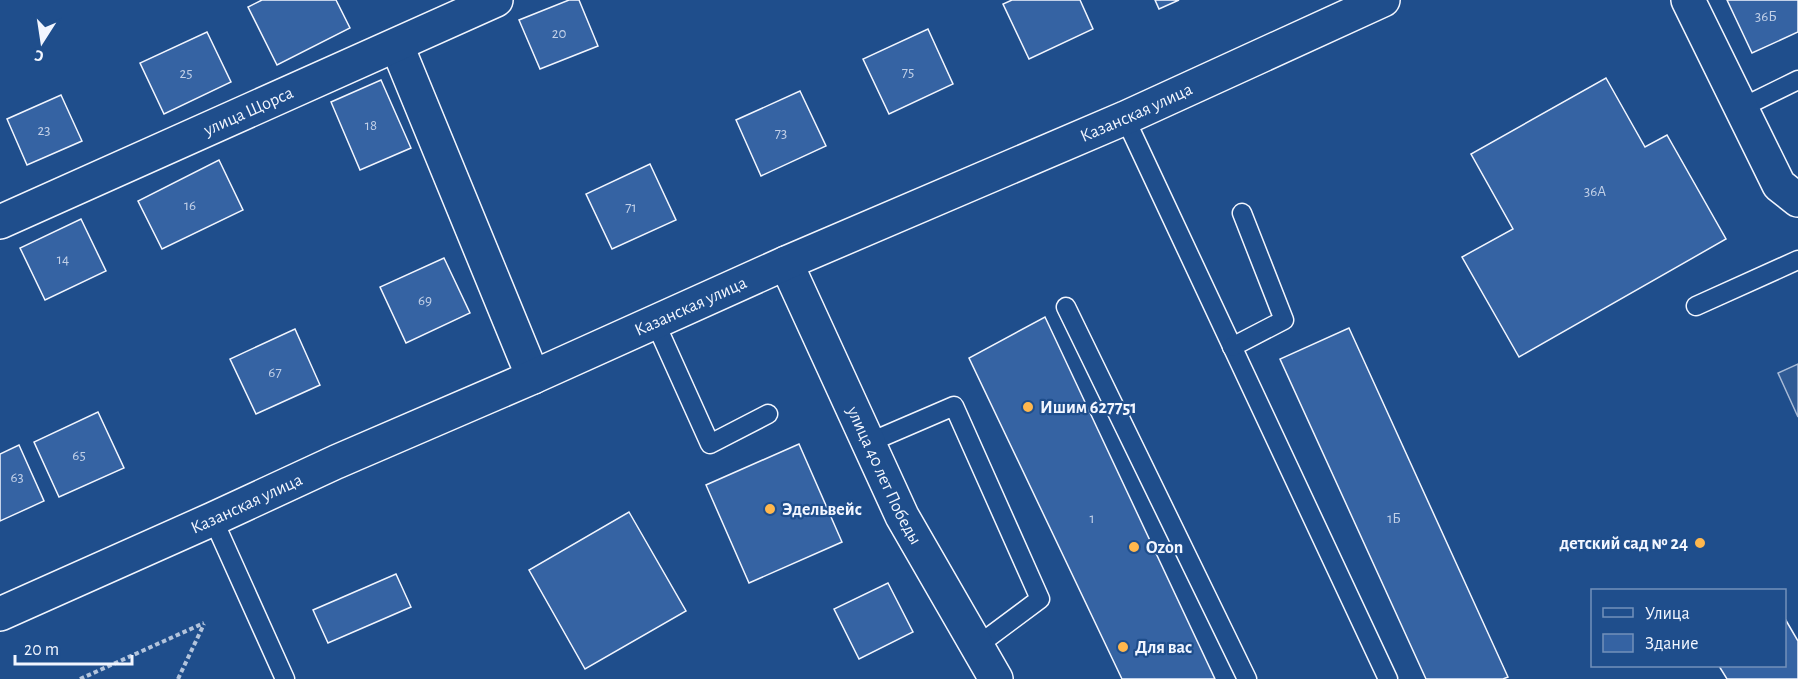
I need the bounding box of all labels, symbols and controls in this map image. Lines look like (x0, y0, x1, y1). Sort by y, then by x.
house number: 36Б (1755, 9, 1777, 24)
north arrow (12, 12, 72, 72)
house number: 20 (552, 26, 566, 41)
text: С (33, 47, 45, 64)
house number: 75 (902, 65, 914, 80)
house number: 25 (179, 66, 193, 81)
street label: Казанская улица (1078, 80, 1195, 146)
street label: улица Щорса (200, 84, 296, 140)
house number: 18 (365, 118, 377, 133)
house number: 23 (37, 123, 51, 138)
house number: 73 (775, 126, 787, 141)
house number: 36А (1584, 184, 1606, 199)
house number: 16 (184, 198, 196, 213)
house number: 71 (625, 200, 637, 215)
house number: 14 (57, 252, 69, 267)
street label: Казанская улица (632, 274, 750, 340)
house number: 69 (418, 293, 432, 308)
house number: 67 (268, 365, 282, 380)
place label: Ишим 627751 (1040, 399, 1137, 417)
marker: Ишим 627751 (1021, 400, 1035, 414)
street label: улица 40 лет Победы (843, 403, 924, 548)
house number: 65 (72, 448, 86, 463)
house number: 63 (10, 470, 24, 485)
street label: Казанская улица (188, 471, 305, 538)
place label: Эдельвейс (782, 501, 862, 519)
marker: Эдельвейс (763, 502, 777, 516)
house number: 1 (1089, 511, 1095, 526)
house number: 1Б (1387, 511, 1401, 526)
place label: детский сад № 24 (1560, 535, 1688, 553)
marker: детский сад № 24 (1693, 536, 1707, 550)
place label: Ozon (1146, 539, 1183, 557)
marker: Ozon (1127, 540, 1141, 554)
legend (1591, 589, 1786, 667)
text: Улица (1645, 605, 1690, 623)
scale bar (15, 628, 132, 666)
text: Здание (1645, 635, 1699, 653)
place label: Для вас (1135, 639, 1192, 657)
marker: Для вас (1116, 640, 1130, 654)
text: 20 m (24, 641, 59, 659)

